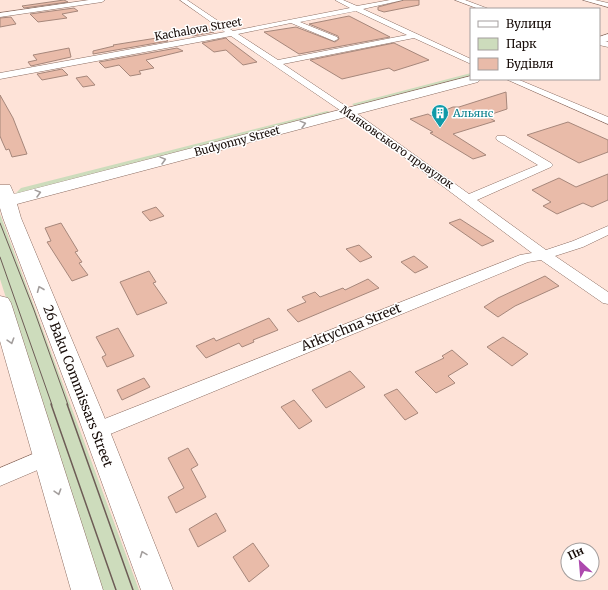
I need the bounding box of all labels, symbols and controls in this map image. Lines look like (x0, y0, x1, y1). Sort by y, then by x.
legend (470, 8, 600, 80)
street label: Kachalova Street (153, 14, 243, 44)
text: Вулиця (506, 16, 551, 31)
text: Парк (506, 36, 537, 51)
text: Будівля (506, 56, 553, 71)
street label: Маяковського провулок (338, 102, 456, 192)
building icon: Альянс (430, 103, 450, 128)
place label: Альянс (452, 106, 494, 120)
one-way arrow (300, 121, 306, 129)
street label: Budyonny Street (193, 123, 282, 159)
one-way arrow (160, 157, 167, 165)
one-way arrow (34, 189, 41, 198)
one-way arrow (37, 285, 45, 292)
street label: Arktychna Street (298, 299, 404, 355)
street label: 26 Baku Commissars Street (39, 303, 117, 469)
one-way arrow (7, 337, 15, 344)
one-way arrow (53, 488, 62, 495)
north arrow (560, 542, 600, 582)
text: Пн (565, 543, 586, 563)
one-way arrow (139, 550, 147, 557)

